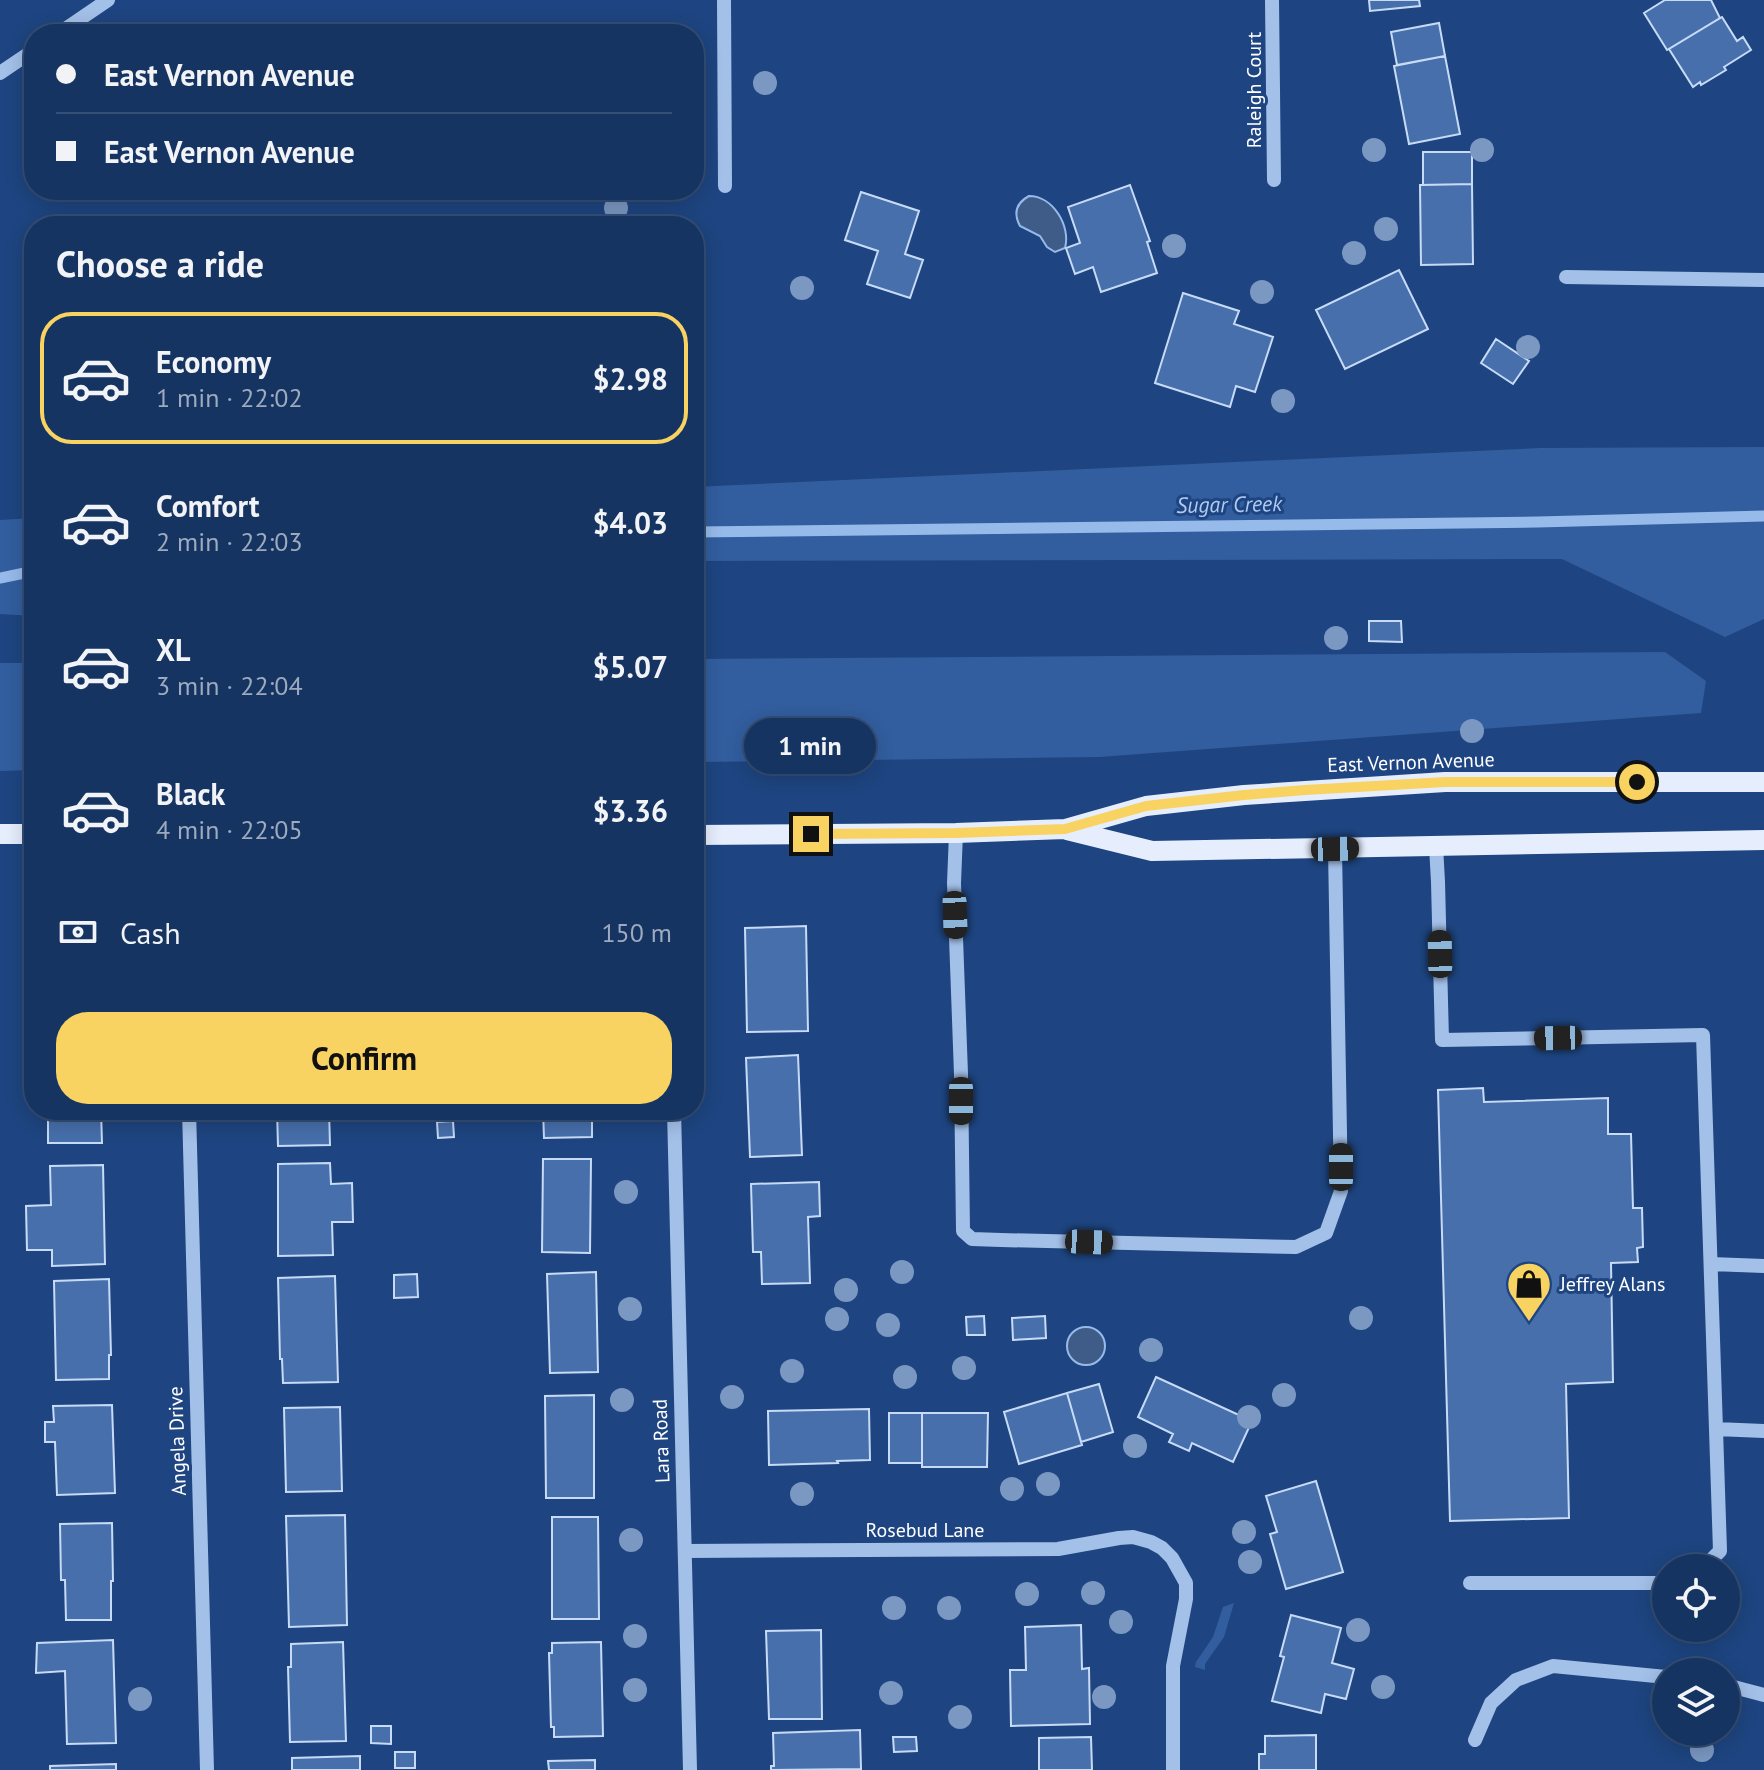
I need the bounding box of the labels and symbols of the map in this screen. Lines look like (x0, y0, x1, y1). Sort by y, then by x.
street label: Raleigh Court (1241, 32, 1267, 148)
water label: Sugar Creek (1176, 489, 1283, 519)
callout: 1 min (745, 718, 877, 774)
street label: East Vernon Avenue (1327, 746, 1495, 778)
route start (1619, 764, 1655, 800)
route end (793, 816, 829, 852)
car (1311, 837, 1359, 861)
car (942, 891, 968, 939)
car (1428, 930, 1452, 978)
car (1534, 1026, 1582, 1050)
car (949, 1077, 973, 1125)
car (1329, 1143, 1353, 1191)
car (1065, 1229, 1113, 1255)
shop icon: Jeffrey Alans (1505, 1260, 1553, 1323)
place label: Jeffrey Alans (1559, 1271, 1665, 1297)
street label: Angela Drive (162, 1386, 192, 1496)
street label: Lara Road (647, 1398, 675, 1484)
street label: Rosebud Lane (866, 1517, 984, 1543)

